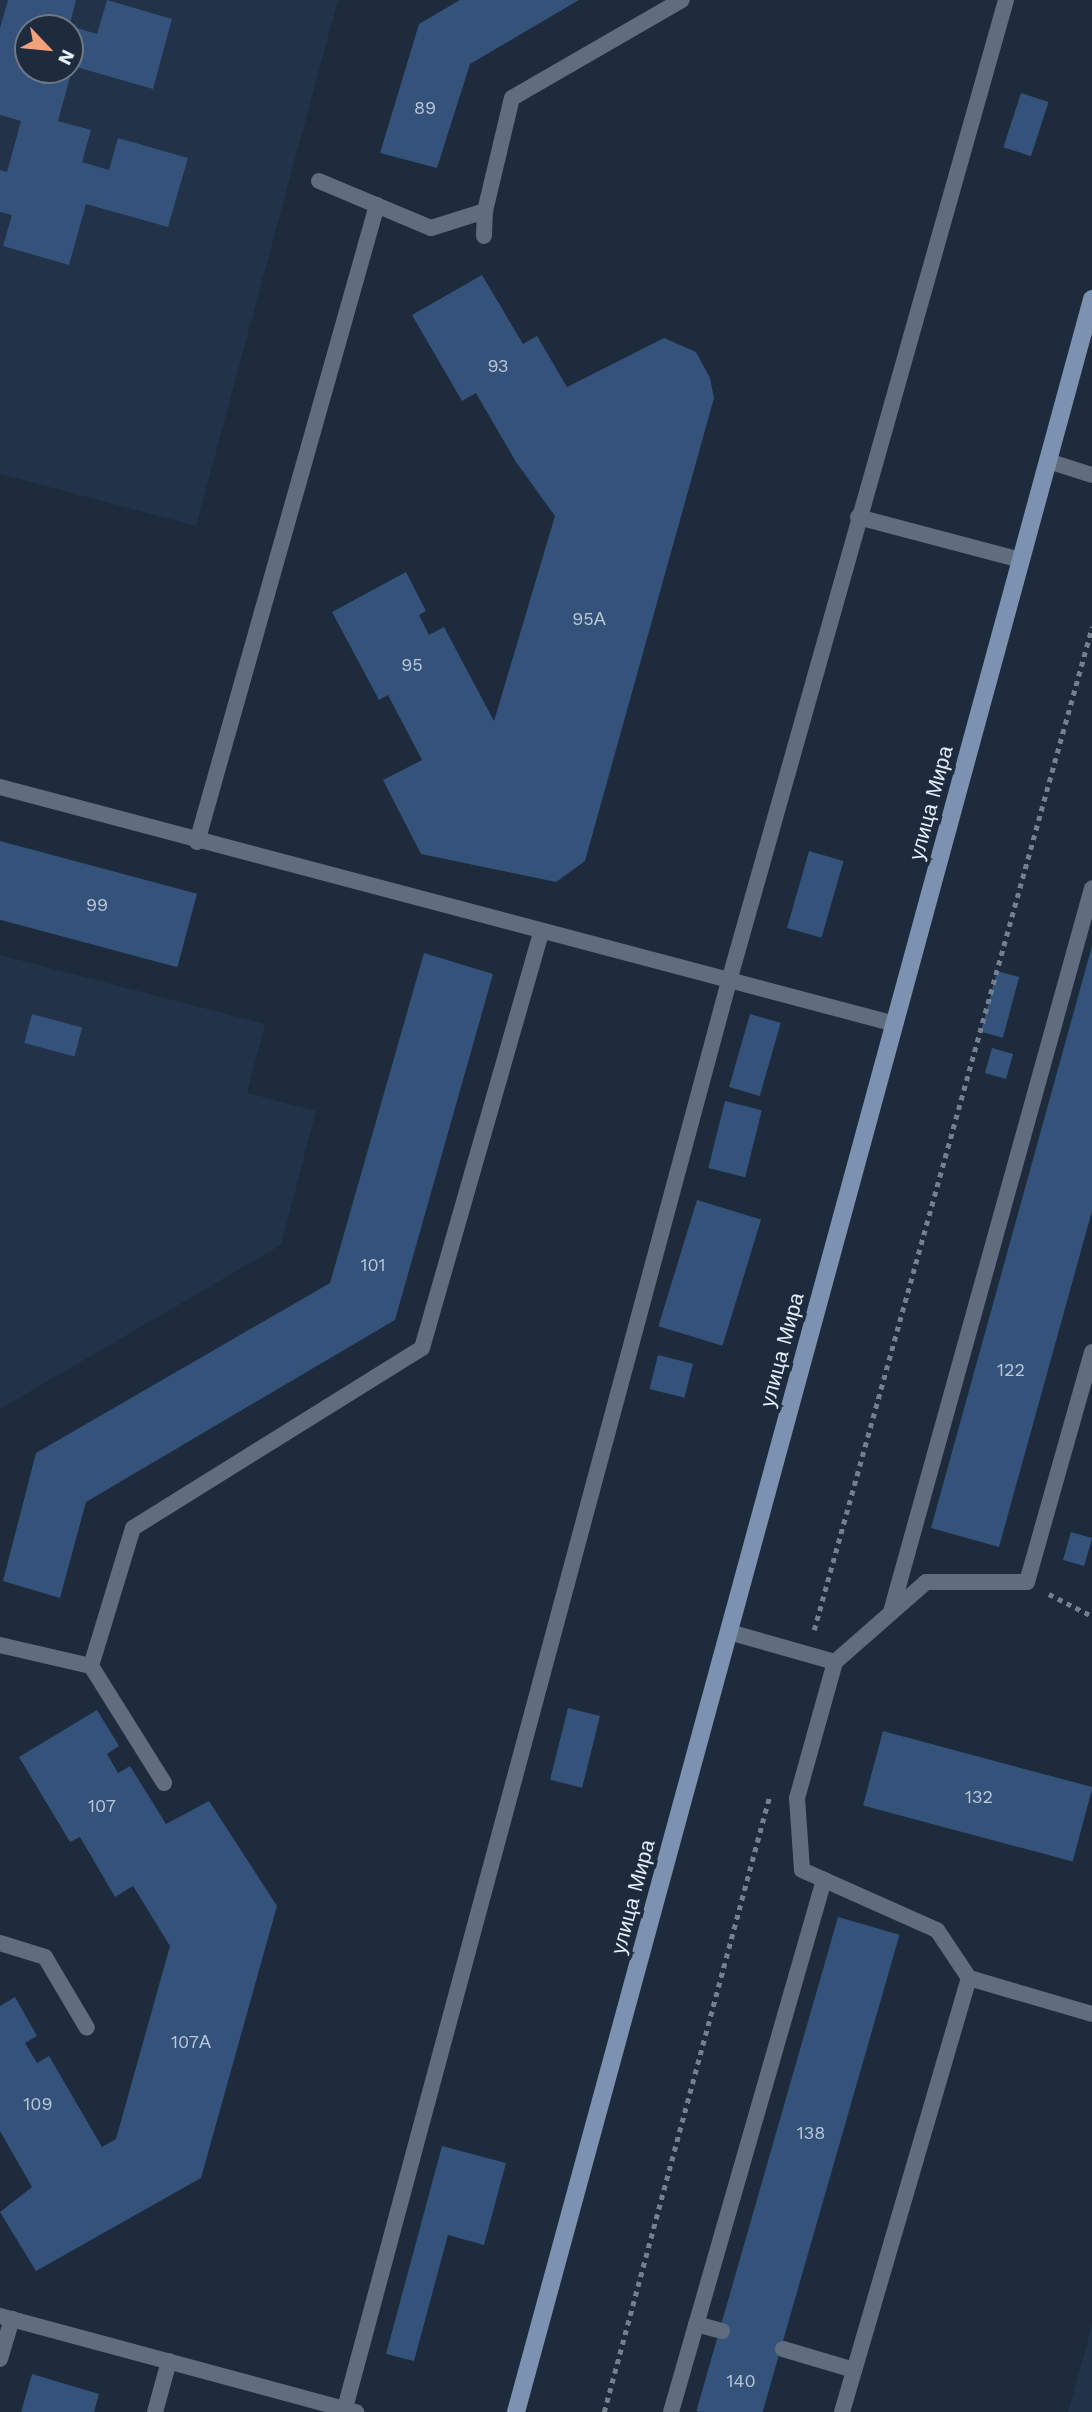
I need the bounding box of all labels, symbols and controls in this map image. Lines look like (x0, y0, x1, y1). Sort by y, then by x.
north arrow (14, 14, 84, 84)
text: N (53, 46, 80, 69)
house number: 89 (414, 97, 436, 119)
house number: 93 (487, 355, 509, 377)
house number: 95А (572, 608, 606, 630)
house number: 95 (401, 654, 423, 676)
street label: улица Мира (904, 743, 958, 863)
house number: 99 (86, 894, 108, 916)
house number: 101 (360, 1254, 386, 1276)
street label: улица Мира (755, 1290, 809, 1410)
house number: 122 (997, 1359, 1025, 1381)
house number: 132 (965, 1786, 993, 1808)
house number: 107 (88, 1795, 116, 1817)
street label: улица Мира (606, 1837, 660, 1957)
house number: 107А (171, 2031, 211, 2053)
house number: 109 (23, 2093, 53, 2115)
house number: 138 (797, 2122, 825, 2144)
house number: 140 (726, 2370, 756, 2392)

